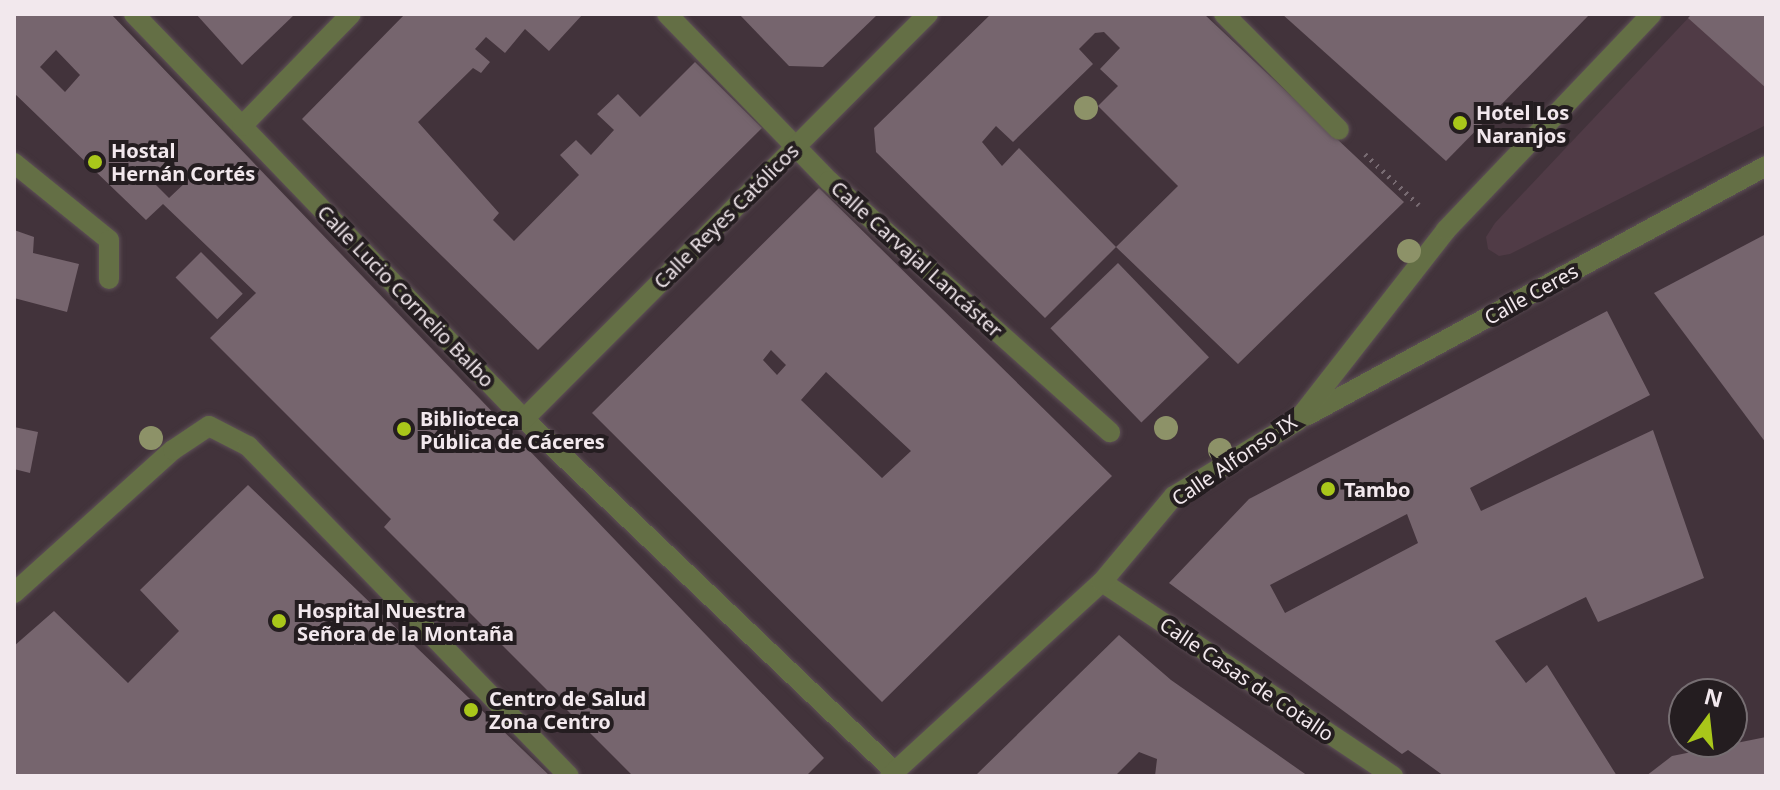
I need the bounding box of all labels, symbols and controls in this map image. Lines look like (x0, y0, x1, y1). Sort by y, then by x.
place label: Hotel Los Naranjos (1476, 100, 1569, 147)
marker: Hotel Los Naranjos (1451, 114, 1469, 132)
place label: Hostal Hernán Cortés (111, 138, 255, 185)
street label: Calle Reyes Católicos (649, 139, 803, 293)
marker: Hostal Hernán Cortés (86, 153, 104, 171)
street label: Calle Carvajal Lancáster (826, 176, 1008, 342)
street label: Calle Lucio Cornelio Balbo (313, 200, 499, 392)
street label: Calle Ceres (1480, 258, 1582, 330)
place label: Biblioteca Pública de Cáceres (420, 406, 605, 453)
street label: Calle Alfonso IX (1167, 409, 1301, 511)
marker: Biblioteca Pública de Cáceres (395, 420, 413, 438)
place label: Tambo (1344, 477, 1411, 501)
marker: Tambo (1319, 480, 1337, 498)
place label: Hospital Nuestra Señora de la Montaña (297, 598, 514, 645)
marker: Hospital Nuestra Señora de la Montaña (268, 610, 290, 632)
street label: Calle Casas de Cotallo (1156, 612, 1338, 746)
north arrow (1668, 678, 1748, 758)
text: N (1701, 680, 1726, 714)
place label: Centro de Salud Zona Centro (489, 686, 646, 733)
marker: Centro de Salud Zona Centro (460, 699, 482, 721)

